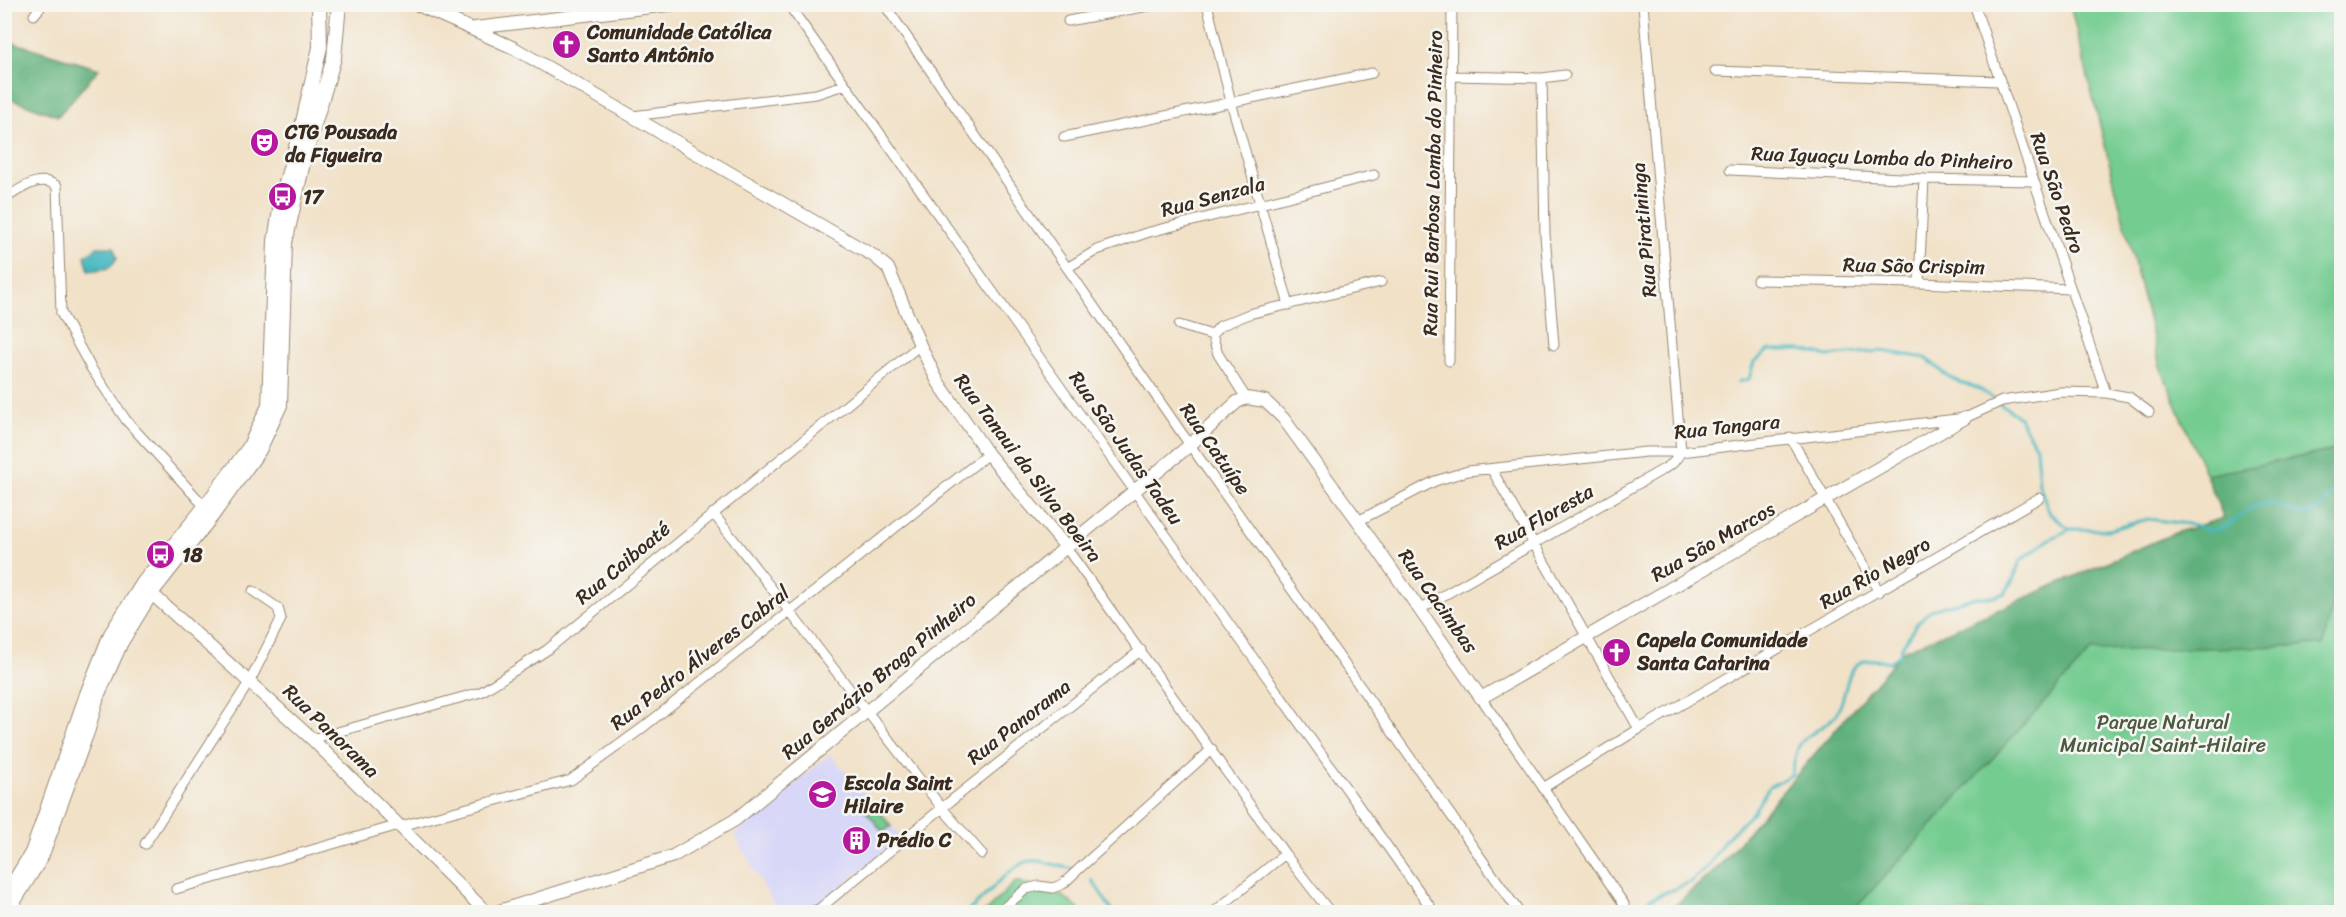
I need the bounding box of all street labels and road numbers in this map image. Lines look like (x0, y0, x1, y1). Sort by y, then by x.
street label: Rua Rui Barbosa Lomba do Pinheiro (1413, 30, 1453, 336)
street label: Rua São Pedro (2020, 128, 2094, 258)
street label: Rua Iguaçu Lomba do Pinheiro (1751, 136, 2014, 180)
street label: Rua Piratininga (1621, 161, 1667, 299)
street label: Rua Senzala (1157, 166, 1270, 228)
street label: Rua São Crispim (1843, 247, 1985, 285)
street label: Rua São Judas Tadeu (1060, 364, 1193, 533)
street label: Rua Tanaui da Silva Boeira (945, 365, 1111, 571)
street label: Rua Catuípe (1170, 395, 1260, 503)
street label: Rua Tangara (1672, 404, 1783, 450)
street label: Rua Floresta (1488, 474, 1601, 560)
street label: Rua São Marcos (1644, 492, 1782, 592)
street label: Rua Caiboaté (567, 512, 679, 614)
street label: Rua Rio Negro (1813, 527, 1937, 619)
street label: Rua Cacimbas (1389, 541, 1488, 661)
street label: Rua Pedro Álveres Cabral (602, 576, 798, 740)
street label: Rua Gervázio Braga Pinheiro (773, 583, 985, 769)
street label: Rua Panorama (959, 670, 1079, 774)
street label: Rua Panorama (274, 675, 388, 787)

